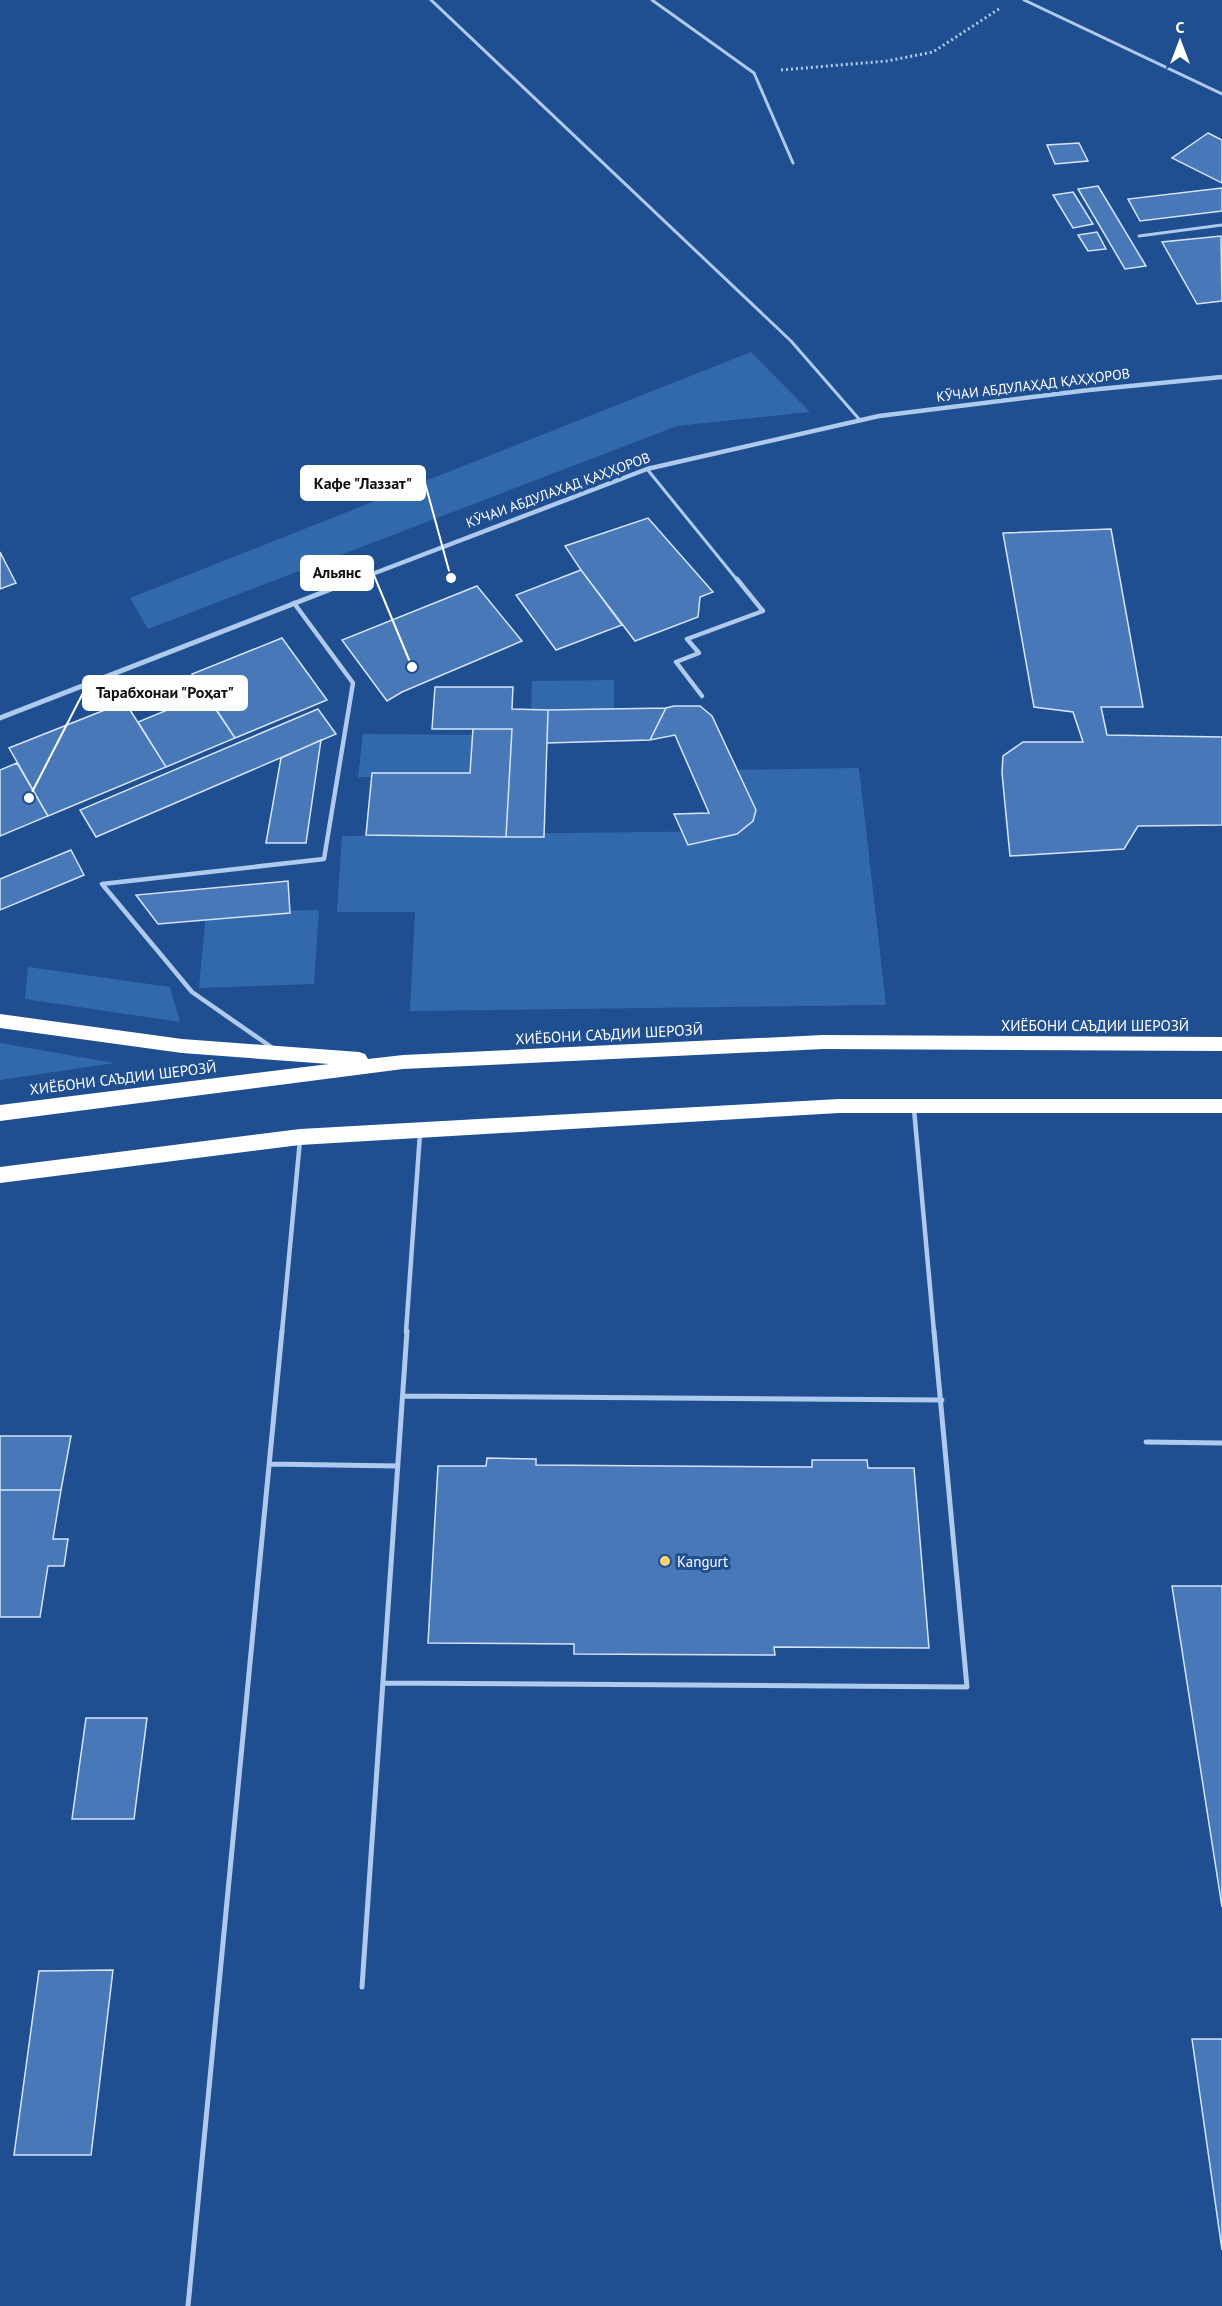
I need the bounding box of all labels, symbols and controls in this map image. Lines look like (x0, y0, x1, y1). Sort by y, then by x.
north arrow (1150, 12, 1210, 72)
text: С (1176, 17, 1185, 37)
street label: КӮЧАИ АБДУЛАҲАД ҚАҲҲОРОВ (935, 364, 1131, 406)
street label: КӮЧАИ АБДУЛАҲАД ҚАҲҲОРОВ (463, 448, 653, 532)
callout: Кафе "Лаззат" (301, 466, 425, 500)
text: Кафе "Лаззат" (314, 473, 412, 493)
callout: Альянс (301, 556, 373, 590)
text: Альянс (313, 562, 361, 582)
callout: Тарабхонаи "Роҳат" (83, 676, 247, 710)
text: Тарабхонаи "Роҳат" (96, 682, 234, 702)
street label: ХИЁБОНИ САЪДИИ ШЕРОЗӢ (1001, 1016, 1189, 1035)
street label: ХИЁБОНИ САЪДИИ ШЕРОЗӢ (515, 1020, 703, 1048)
street label: ХИЁБОНИ САЪДИИ ШЕРОЗӢ (29, 1057, 217, 1099)
place label: Kangurt (677, 1552, 728, 1571)
marker: Kangurt (658, 1554, 672, 1568)

